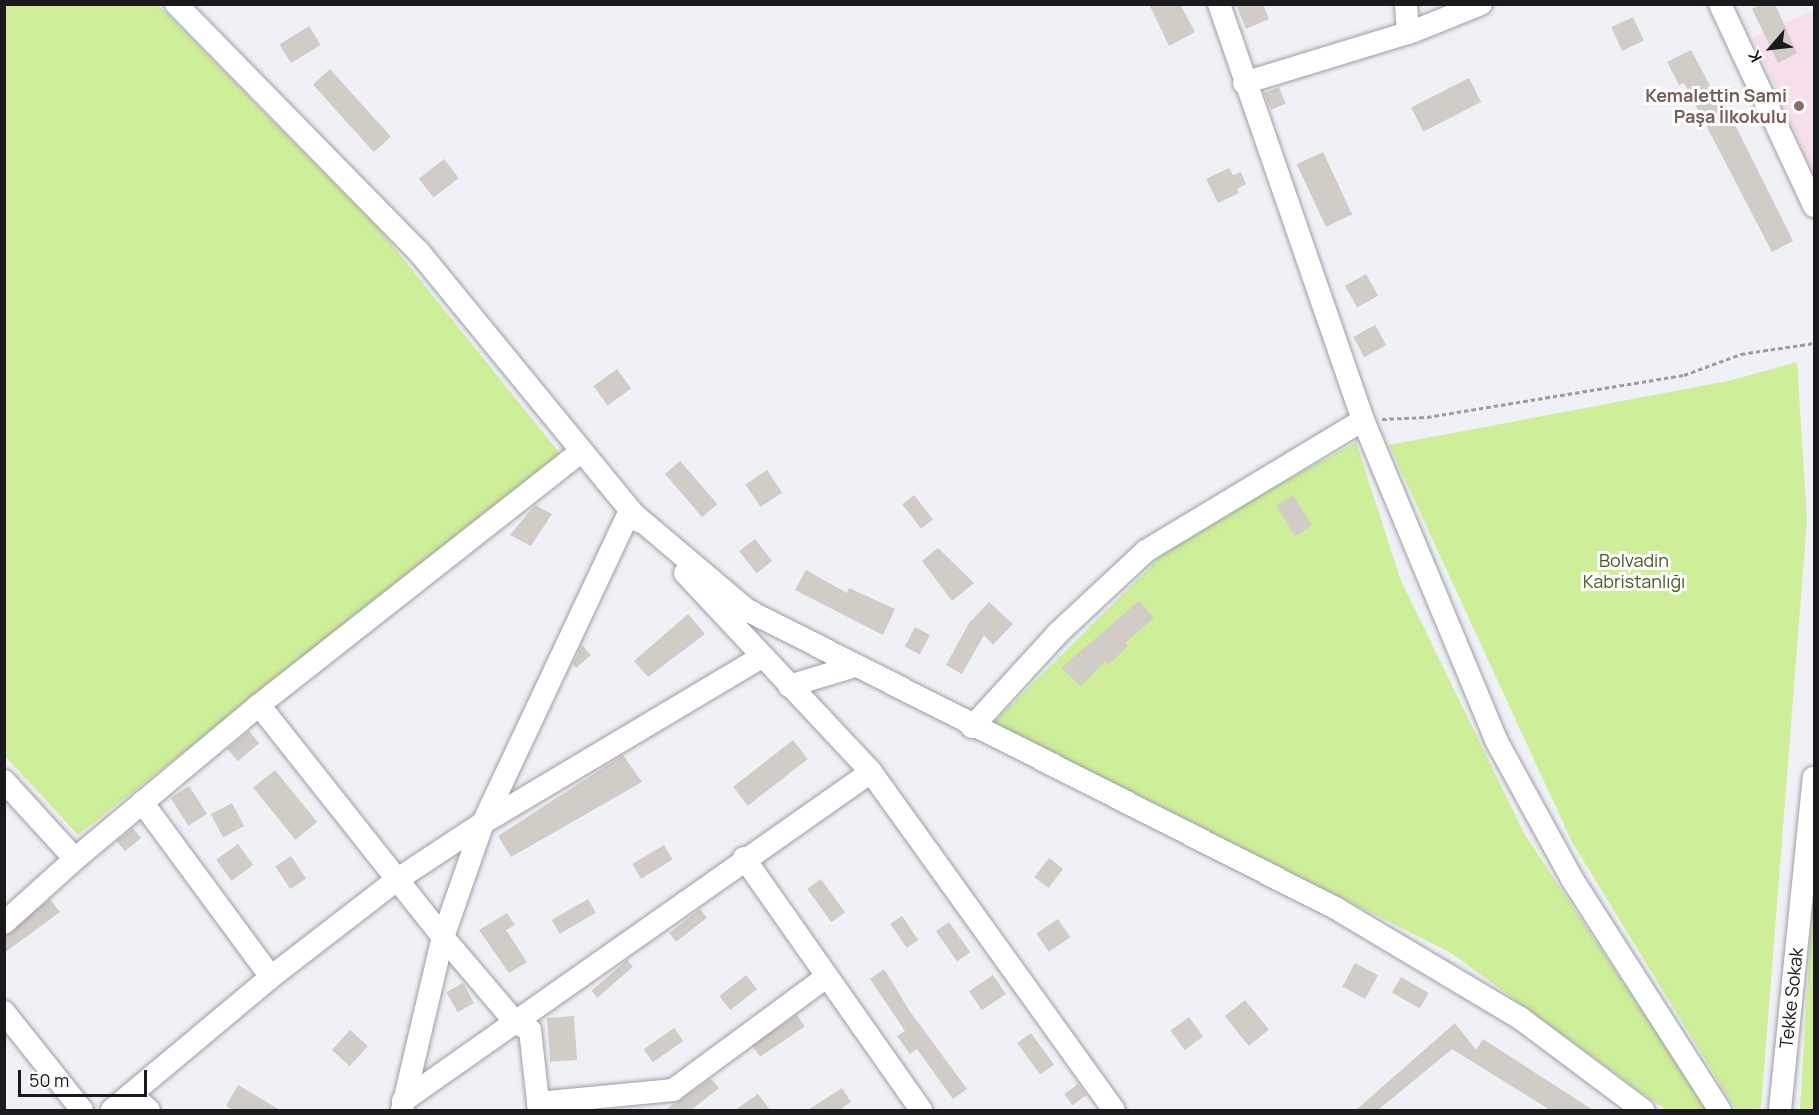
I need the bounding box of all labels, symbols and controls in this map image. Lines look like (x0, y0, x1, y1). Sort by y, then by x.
north arrow (1741, 18, 1801, 78)
text: K (1743, 47, 1767, 66)
place label: Kemalettin Sami Paşa İlkokulu (1645, 85, 1787, 128)
marker: Kemalettin Sami Paşa İlkokulu (1792, 99, 1806, 113)
park label: Bolvadin Kabristanlığı (1583, 550, 1685, 592)
street label: Tekke Sokak (1775, 947, 1807, 1049)
scale bar (21, 1058, 150, 1096)
text: 50 m (29, 1068, 69, 1092)

